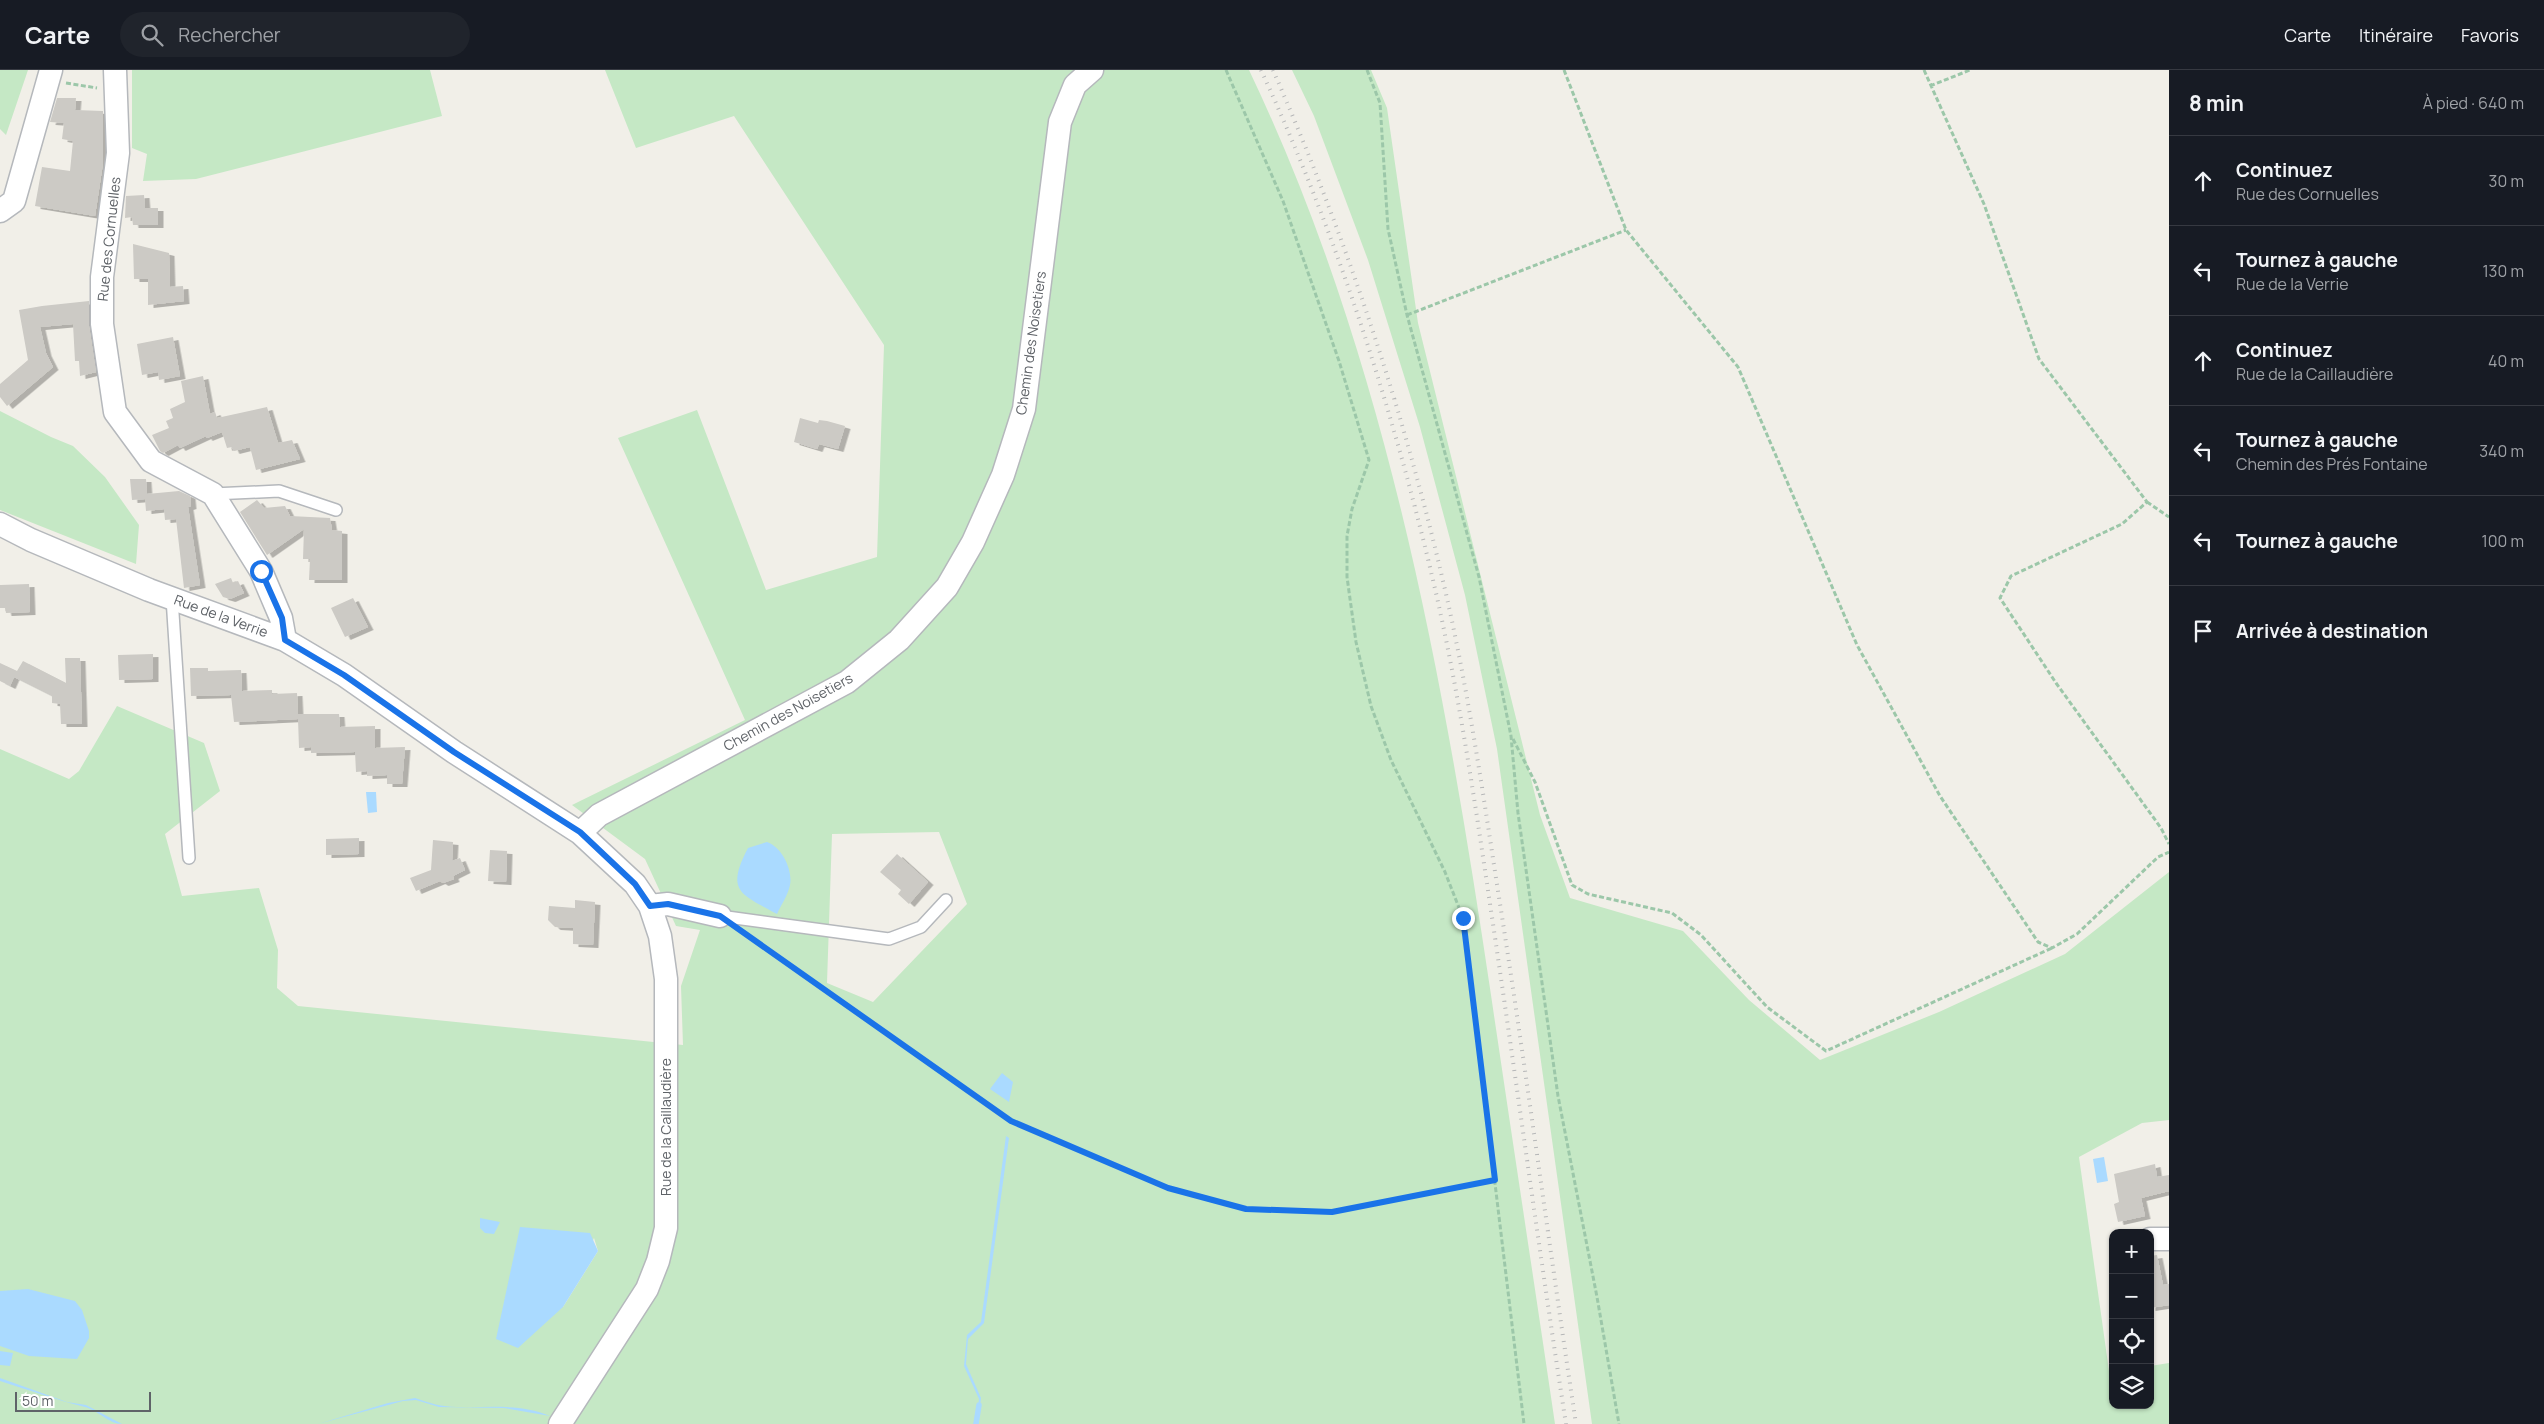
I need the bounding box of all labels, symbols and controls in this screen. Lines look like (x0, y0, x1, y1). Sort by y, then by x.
search box (120, 12, 470, 57)
text: Carte (25, 18, 90, 51)
icon: search (138, 21, 166, 49)
text: Rechercher (178, 22, 281, 48)
text: Carte (2284, 23, 2331, 47)
text: Itinéraire (2359, 23, 2433, 47)
text: Favoris (2461, 23, 2519, 47)
text: 8 min (2189, 89, 2244, 117)
text: À pied · 640 m (2423, 92, 2524, 114)
text: Continuez (2236, 157, 2333, 183)
icon: ahead (2189, 167, 2217, 195)
text: 30 m (2489, 170, 2524, 192)
street label: Rue des Cornuelles (93, 176, 124, 302)
text: Rue des Cornuelles (2236, 183, 2379, 205)
text: Tournez à gauche (2236, 247, 2398, 273)
icon: left (2189, 257, 2217, 285)
text: 130 m (2482, 260, 2524, 282)
street label: Chemin des Noisetiers (1011, 270, 1050, 416)
text: Rue de la Verrie (2236, 273, 2349, 295)
text: Continuez (2236, 337, 2333, 363)
icon: ahead (2189, 347, 2217, 375)
text: 40 m (2488, 350, 2524, 372)
text: Rue de la Caillaudière (2236, 363, 2393, 385)
text: Tournez à gauche (2236, 427, 2398, 453)
icon: left (2189, 437, 2217, 465)
text: 340 m (2479, 440, 2524, 462)
text: Chemin des Prés Fontaine (2236, 453, 2428, 475)
icon: left (2189, 527, 2217, 555)
text: Tournez à gauche (2236, 528, 2398, 554)
text: 100 m (2481, 530, 2524, 552)
route start (250, 560, 273, 583)
street label: Rue de la Verrie (172, 590, 271, 641)
icon: arrive (2189, 617, 2217, 645)
text: Arrivée à destination (2236, 618, 2428, 644)
street label: Chemin des Noisetiers (720, 668, 856, 755)
route end (1452, 907, 1475, 930)
street label: Rue de la Caillaudière (656, 1058, 675, 1196)
map controls (2109, 1229, 2154, 1409)
button: + (2109, 1229, 2154, 1274)
button: − (2109, 1274, 2154, 1319)
button: locate (2109, 1319, 2154, 1364)
button: layers (2109, 1364, 2154, 1409)
scale bar (15, 1389, 151, 1412)
text: 50 m (22, 1391, 53, 1410)

